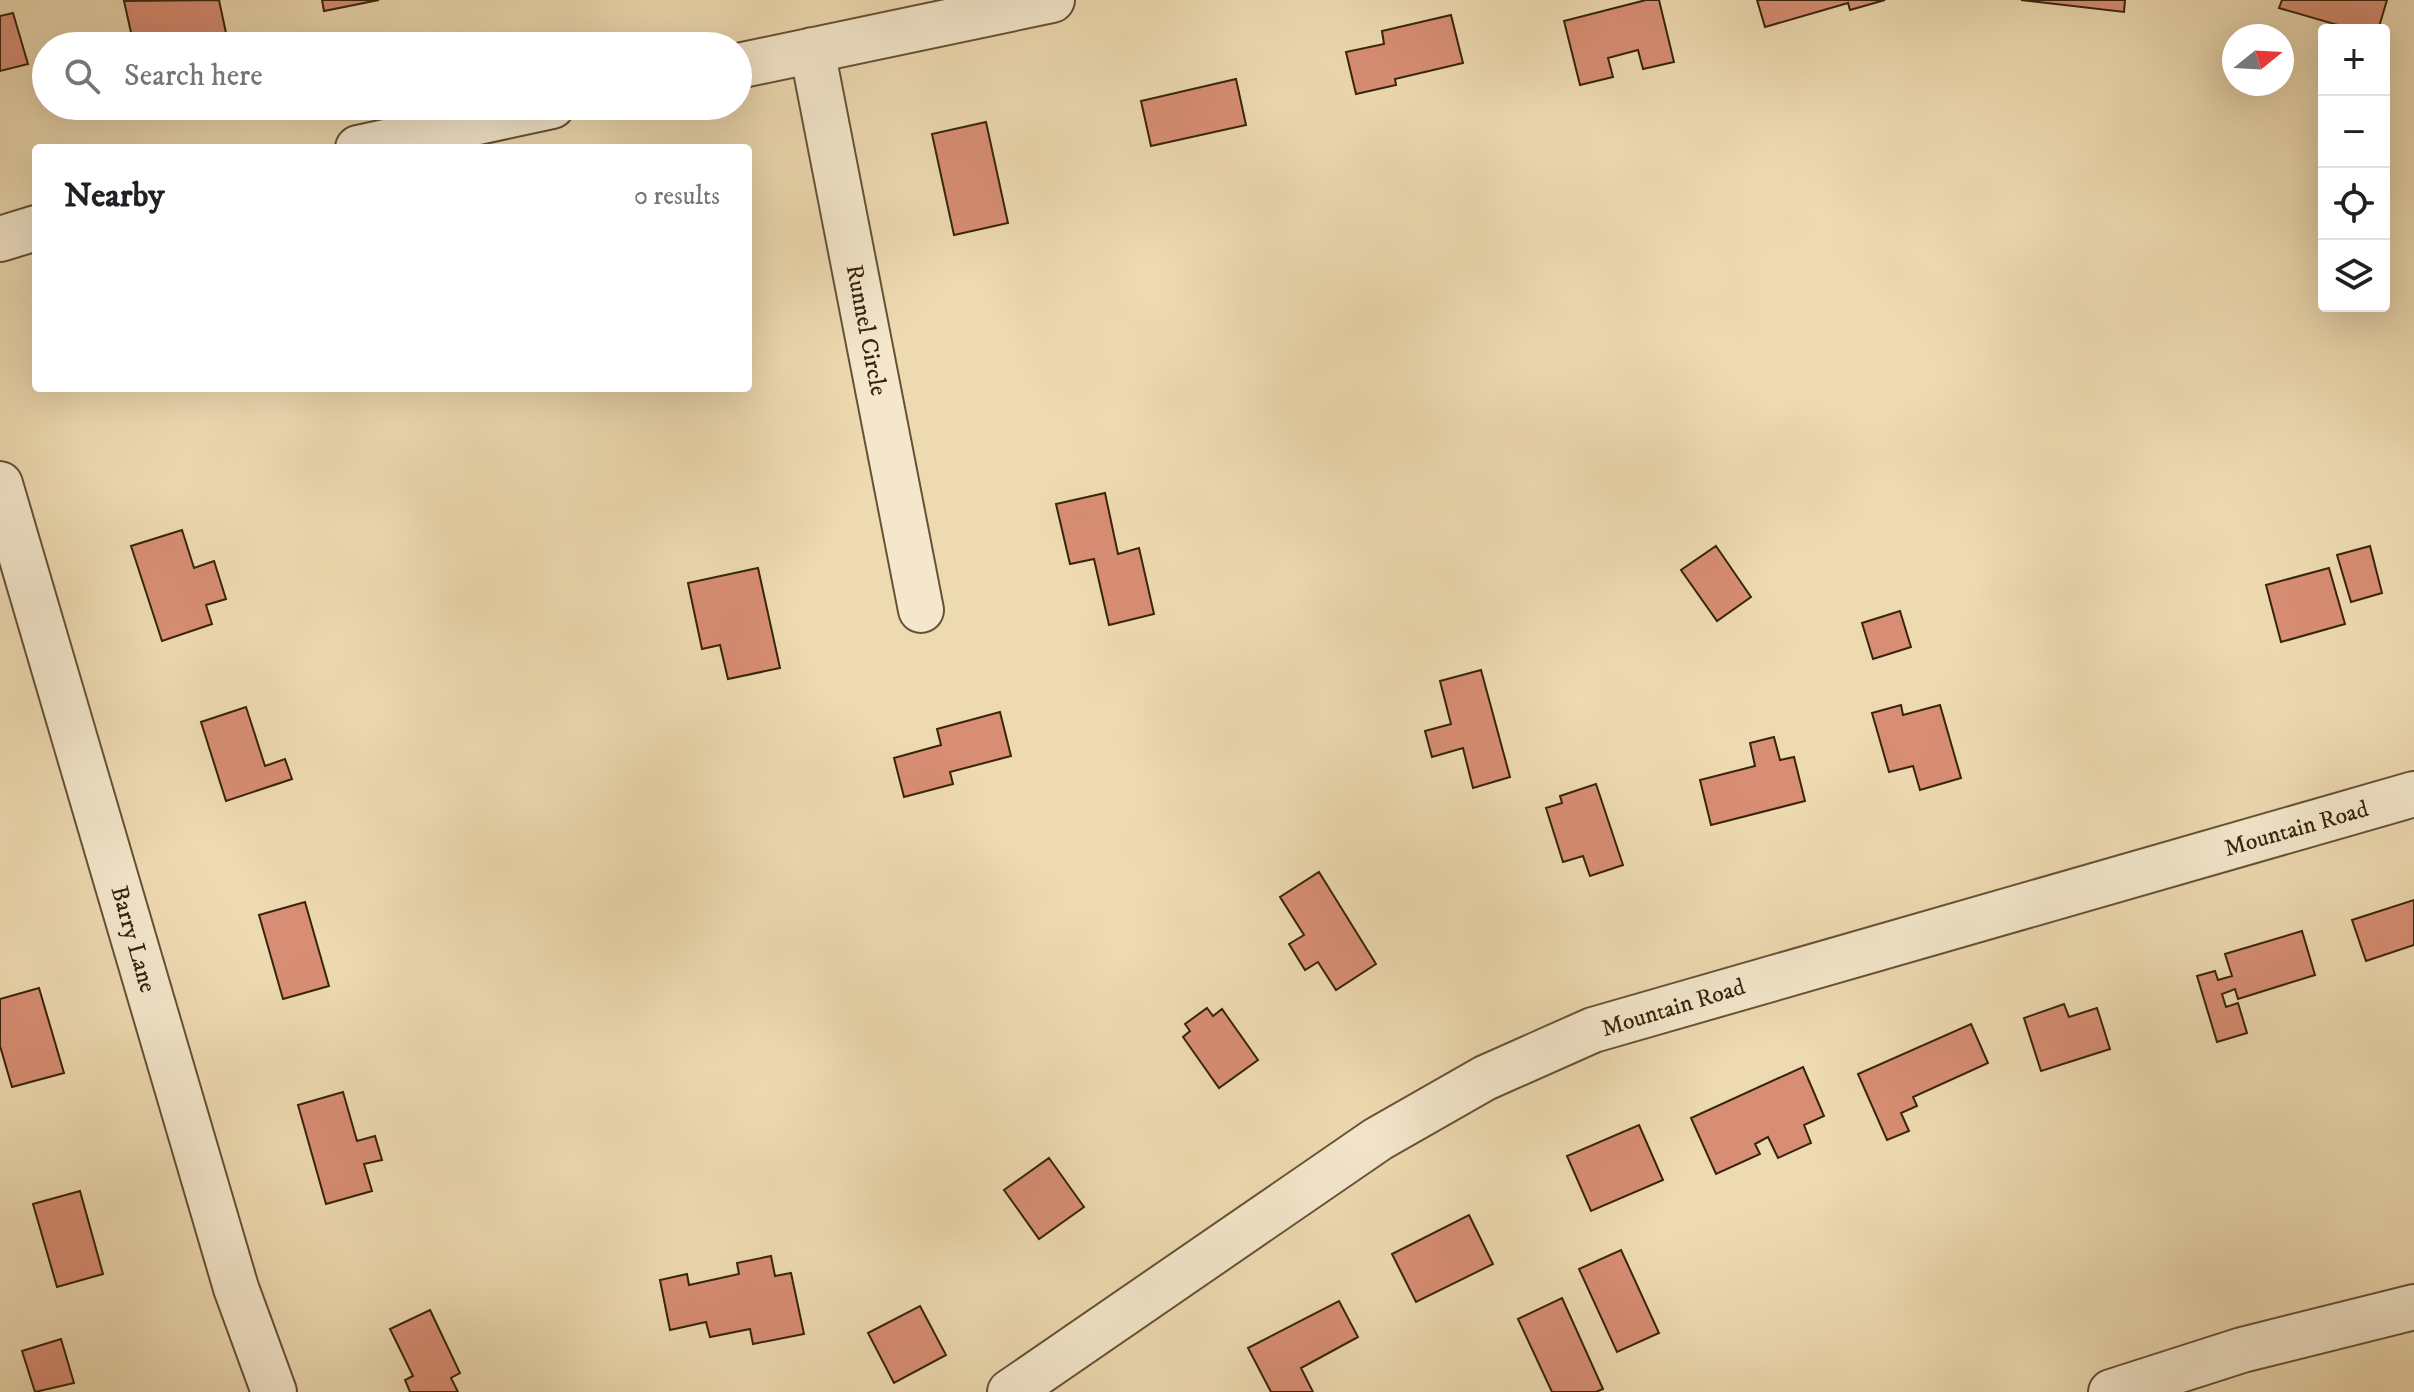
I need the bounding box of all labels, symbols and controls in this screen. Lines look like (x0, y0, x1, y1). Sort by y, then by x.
north arrow (2222, 24, 2294, 96)
map controls (2318, 24, 2390, 312)
button: + (2318, 24, 2390, 96)
search box (32, 32, 752, 120)
icon: search (60, 54, 104, 98)
text: Search here (124, 58, 263, 95)
button: − (2318, 96, 2390, 168)
button: locate (2318, 168, 2390, 240)
text: Nearby (64, 175, 165, 217)
text: 0 results (634, 180, 720, 213)
button: layers (2318, 240, 2390, 312)
street label: Runnel Circle (839, 262, 893, 398)
street label: Mountain Road (2221, 794, 2372, 864)
street label: Barry Lane (104, 882, 163, 996)
street label: Mountain Road (1598, 972, 1749, 1044)

